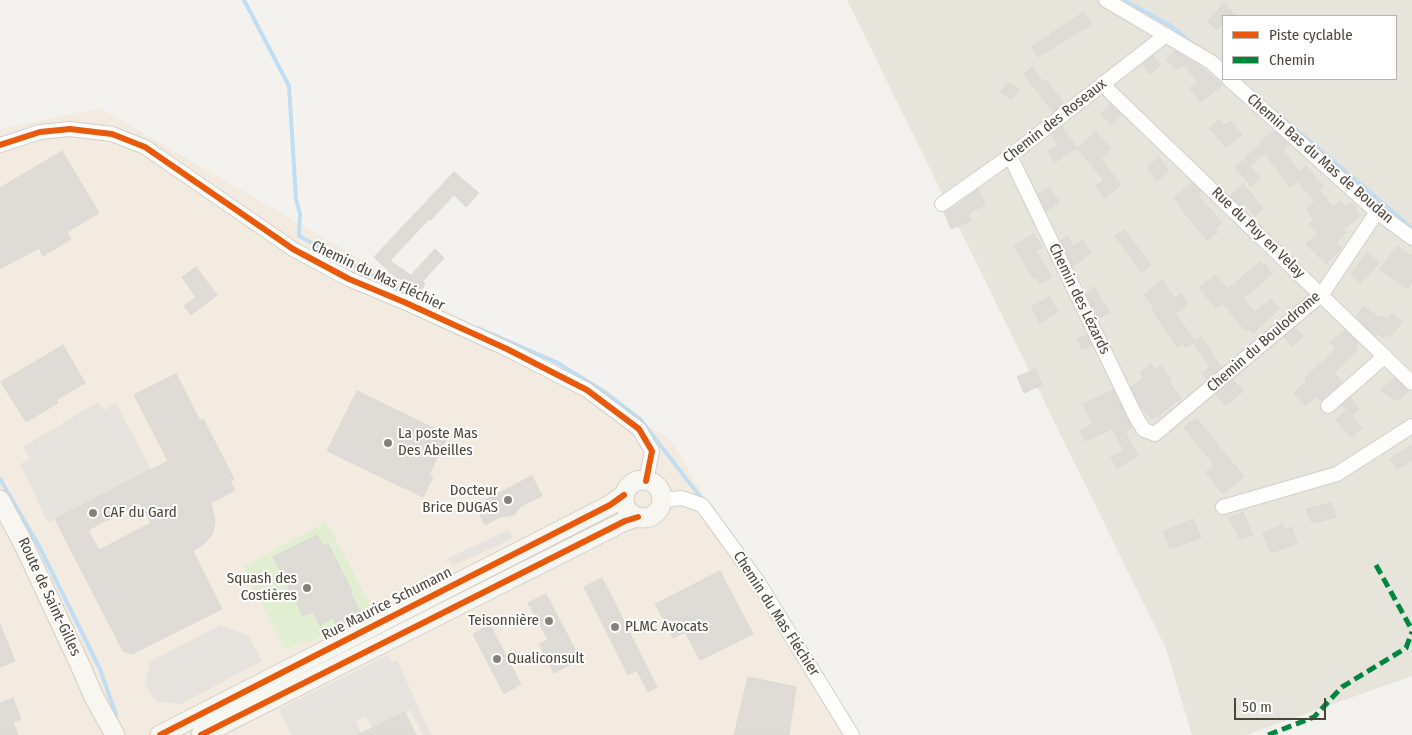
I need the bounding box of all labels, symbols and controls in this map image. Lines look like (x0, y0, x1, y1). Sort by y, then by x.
legend (1222, 15, 1397, 80)
text: Piste cyclable (1269, 26, 1353, 44)
text: Chemin (1269, 51, 1315, 69)
street label: Chemin des Roseaux (1000, 75, 1110, 167)
street label: Chemin Bas du Mas de Boudan (1243, 90, 1397, 228)
street label: Rue du Puy en Velay (1207, 184, 1309, 282)
street label: Chemin du Mas Fléchier (308, 237, 448, 315)
street label: Chemin des Lézards (1044, 241, 1114, 357)
street label: Chemin du Boulodrome (1204, 288, 1324, 396)
place label: La poste Mas Des Abeilles (398, 425, 478, 460)
marker: La poste Mas Des Abeilles (382, 437, 394, 449)
place label: Docteur Brice DUGAS (422, 482, 498, 517)
marker: Docteur Brice DUGAS (502, 494, 514, 506)
place label: CAF du Gard (103, 504, 177, 522)
marker: CAF du Gard (87, 507, 99, 519)
street label: Route de Saint-Gilles (14, 535, 84, 659)
street label: Chemin du Mas Fléchier (729, 548, 823, 680)
street label: Rue Maurice Schumann (319, 563, 455, 645)
place label: Squash des Costières (227, 570, 297, 605)
marker: Squash des Costières (301, 582, 313, 594)
place label: Teisonnière (468, 612, 539, 630)
marker: Teisonnière (543, 615, 555, 627)
place label: PLMC Avocats (625, 618, 708, 636)
marker: PLMC Avocats (609, 621, 621, 633)
place label: Qualiconsult (507, 650, 584, 668)
marker: Qualiconsult (491, 653, 503, 665)
scale bar (1237, 688, 1330, 720)
text: 50 m (1242, 698, 1272, 716)

